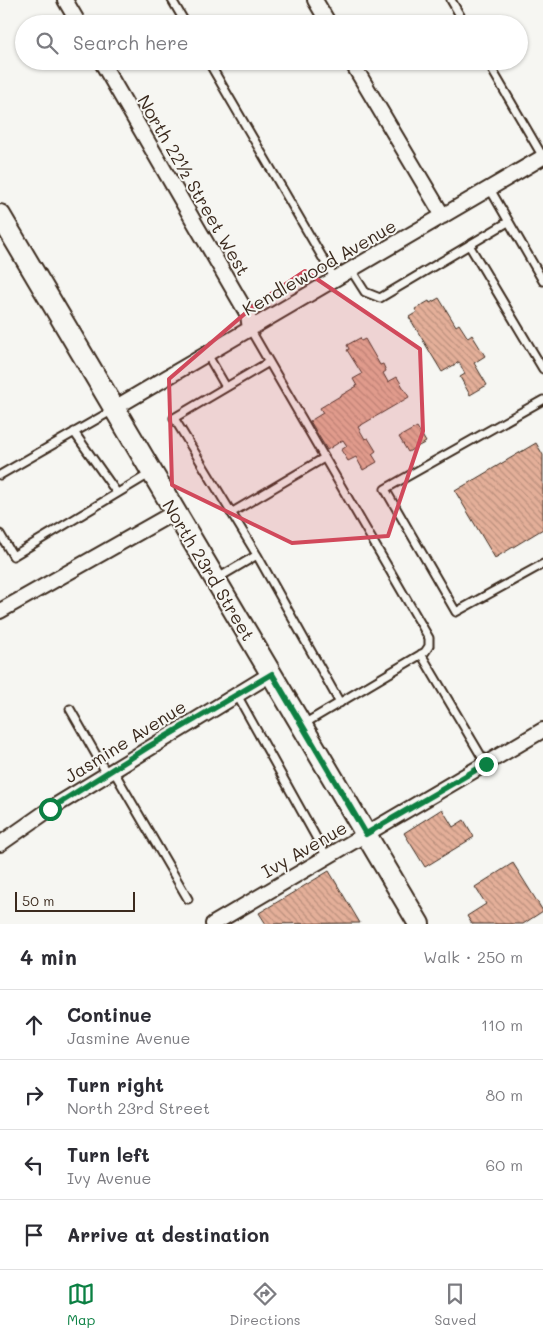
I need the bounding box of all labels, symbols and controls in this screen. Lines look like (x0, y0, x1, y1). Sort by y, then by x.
search box (15, 15, 528, 70)
icon: search (33, 29, 61, 57)
text: Search here (73, 30, 189, 55)
street label: North 22½ Street West (132, 90, 256, 280)
street label: Kendlewood Avenue (238, 213, 400, 321)
street label: North 23rd Street (157, 495, 261, 645)
street label: Jasmine Avenue (60, 694, 190, 788)
route end (475, 753, 498, 776)
route start (39, 798, 62, 821)
street label: Ivy Avenue (257, 815, 351, 883)
scale bar (15, 889, 135, 912)
text: 50 m (22, 891, 54, 910)
text: 4 min (20, 943, 77, 970)
text: Walk · 250 m (423, 946, 523, 967)
text: Continue (67, 1002, 152, 1027)
icon: ahead (20, 1011, 48, 1039)
text: 110 m (481, 1014, 523, 1035)
text: Jasmine Avenue (67, 1027, 190, 1048)
text: Turn right (67, 1072, 164, 1097)
icon: right (20, 1081, 48, 1109)
text: 80 m (486, 1084, 523, 1105)
text: North 23rd Street (67, 1097, 210, 1118)
text: Turn left (67, 1142, 150, 1167)
icon: left (20, 1151, 48, 1179)
text: 60 m (486, 1154, 523, 1175)
text: Ivy Avenue (67, 1167, 151, 1188)
icon: arrive (20, 1221, 48, 1249)
text: Arrive at destination (67, 1222, 270, 1247)
tab: Map (67, 1280, 95, 1329)
tab: Directions (229, 1280, 301, 1329)
tab: Saved (434, 1280, 476, 1329)

